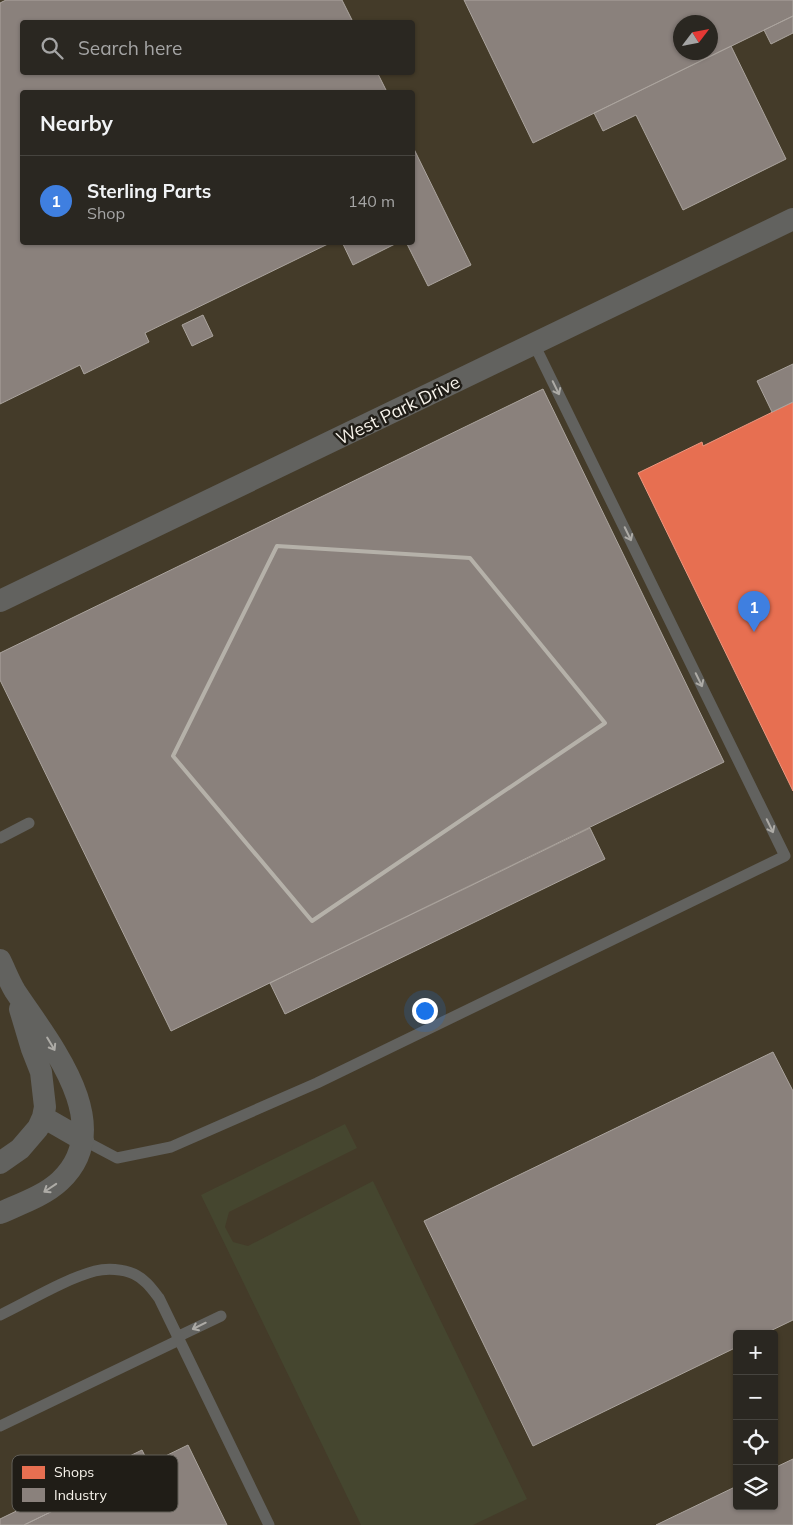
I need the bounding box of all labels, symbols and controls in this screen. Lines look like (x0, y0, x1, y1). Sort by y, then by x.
north arrow (673, 15, 718, 60)
search box (20, 20, 415, 75)
icon: search (38, 34, 66, 62)
text: Search here (78, 36, 182, 60)
text: Nearby (40, 110, 113, 136)
text: Sterling Parts (87, 179, 211, 203)
text: 1 (51, 191, 61, 211)
text: 140 m (348, 191, 395, 211)
text: Shop (87, 203, 125, 223)
street label: West Park Drive (332, 370, 464, 450)
one-way arrow (552, 380, 562, 395)
one-way arrow (623, 526, 633, 541)
pin: 1 (738, 591, 770, 632)
one-way arrow (695, 672, 704, 687)
one-way arrow (766, 818, 775, 833)
your location (412, 998, 438, 1024)
one-way arrow (47, 1036, 57, 1051)
one-way arrow (43, 1183, 57, 1193)
one-way arrow (192, 1322, 207, 1332)
map controls (733, 1330, 778, 1510)
button: + (733, 1330, 778, 1375)
button: − (733, 1375, 778, 1420)
button: locate (733, 1420, 778, 1465)
legend (12, 1455, 178, 1512)
text: Shops (54, 1463, 94, 1481)
button: layers (733, 1465, 778, 1510)
text: Industry (54, 1486, 108, 1504)

